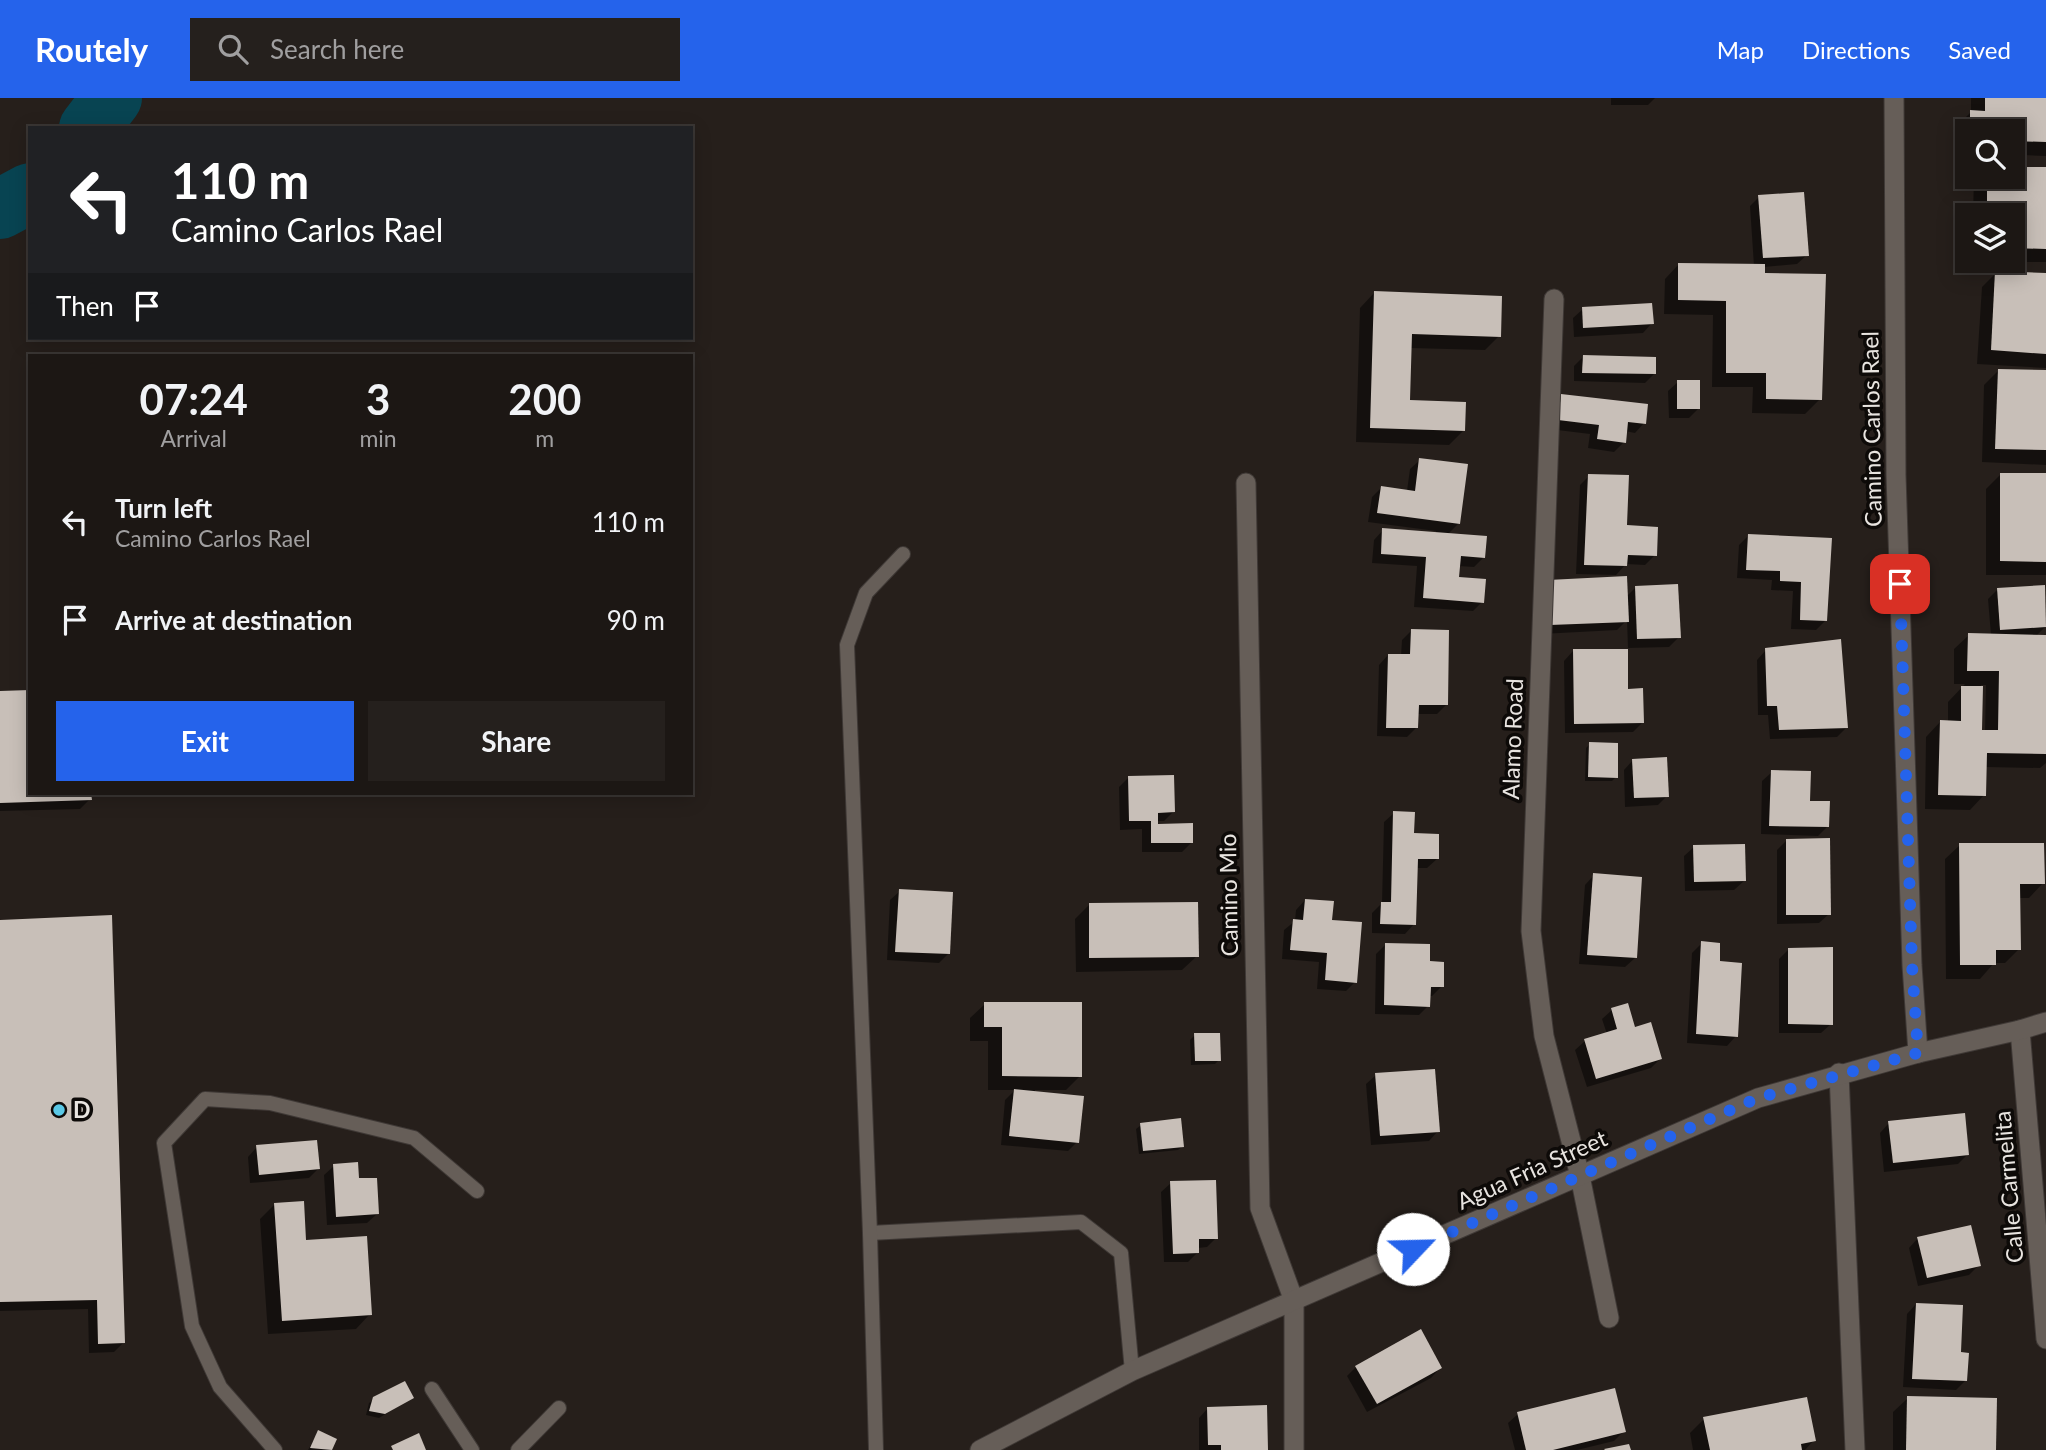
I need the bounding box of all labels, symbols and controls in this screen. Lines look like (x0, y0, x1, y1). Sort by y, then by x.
search box (190, 18, 680, 81)
text: Routely (35, 29, 148, 69)
icon: search (214, 30, 252, 68)
text: Search here (270, 33, 404, 65)
text: Map (1717, 35, 1764, 64)
text: Directions (1802, 35, 1910, 64)
text: Saved (1948, 35, 2011, 64)
map controls (1955, 119, 2025, 273)
button: search (1955, 119, 2025, 189)
text: 110 m (171, 151, 309, 209)
icon: left (56, 154, 147, 245)
button: layers (1955, 203, 2025, 273)
text: Camino Carlos Rael (171, 210, 443, 249)
icon: arrive (128, 287, 166, 325)
text: Then (56, 290, 114, 322)
street label: Camino Carlos Rael (1855, 331, 1887, 527)
text: 07:24 (140, 374, 248, 424)
text: 3 (366, 374, 390, 424)
text: 200 (508, 374, 581, 424)
text: Arrival (161, 424, 227, 452)
text: min (359, 424, 397, 452)
text: m (535, 424, 554, 452)
text: Turn left (115, 492, 212, 524)
icon: left (56, 503, 94, 541)
text: 110 m (592, 506, 665, 538)
text: Camino Carlos Rael (115, 524, 311, 552)
pin (1870, 554, 1930, 614)
icon: arrive (1881, 565, 1919, 603)
icon: arrive (56, 601, 94, 639)
text: Arrive at destination (115, 604, 352, 636)
text: 90 m (607, 604, 665, 636)
street label: Alamo Road (1496, 678, 1528, 800)
button: Exit (56, 701, 354, 781)
button: Share (368, 701, 665, 781)
street label: Camino Mio (1213, 833, 1243, 957)
place label: D (73, 1095, 91, 1123)
marker: D (51, 1102, 67, 1118)
street label: Calle Carmelita (1987, 1110, 2029, 1264)
street label: Agua Fria Street (1452, 1123, 1612, 1215)
position arrow (1376, 1212, 1450, 1286)

